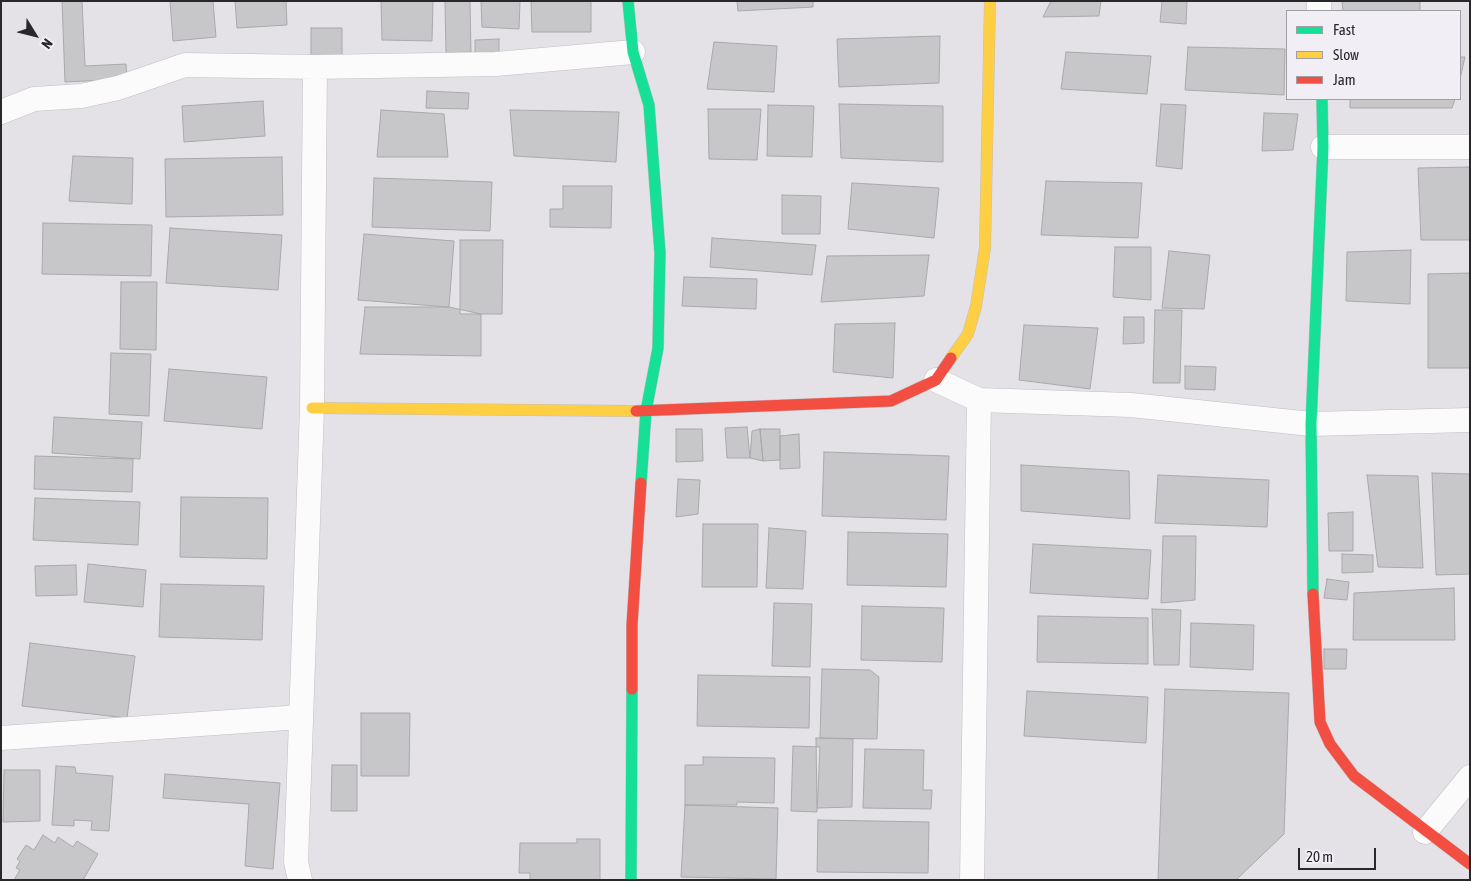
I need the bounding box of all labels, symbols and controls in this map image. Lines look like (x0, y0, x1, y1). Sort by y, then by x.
north arrow (10, 10, 60, 60)
legend (1286, 10, 1461, 100)
text: Fast (1333, 21, 1355, 38)
text: N (38, 36, 56, 52)
text: Slow (1333, 46, 1359, 63)
text: Jam (1333, 71, 1356, 88)
scale bar (1301, 838, 1378, 870)
text: 20 m (1306, 848, 1333, 865)

